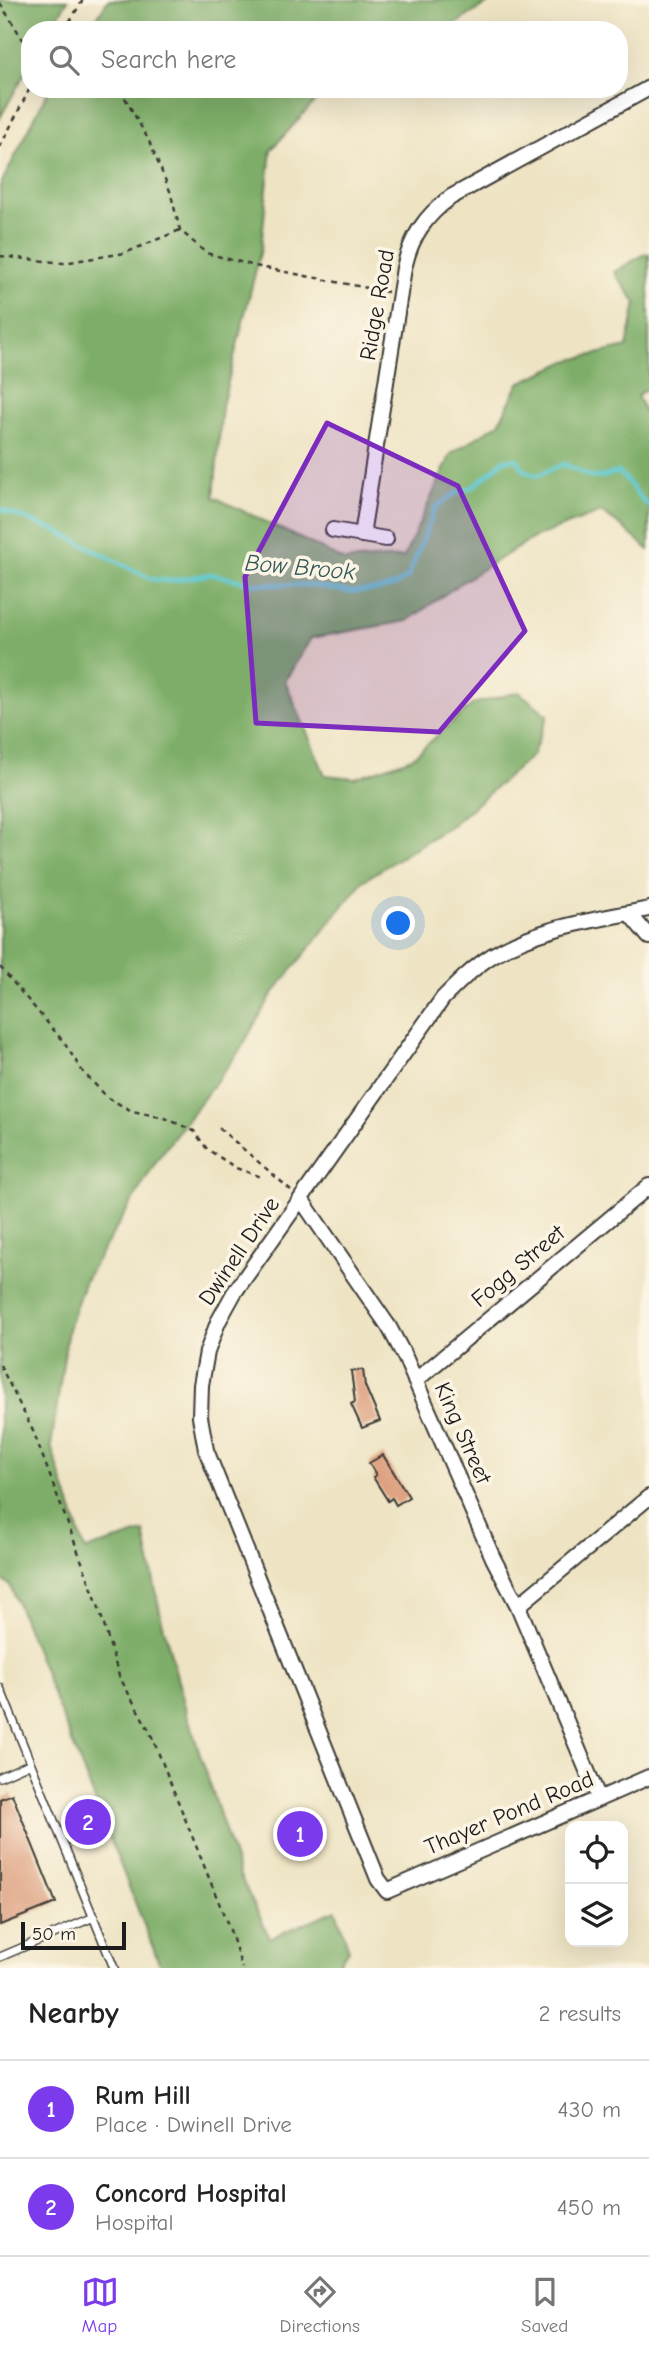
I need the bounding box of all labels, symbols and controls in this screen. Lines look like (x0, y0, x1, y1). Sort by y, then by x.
search box (21, 21, 628, 98)
icon: search (45, 41, 83, 79)
text: Search here (101, 45, 236, 75)
street label: Ridge Road (354, 247, 400, 363)
water label: Bow Brook (244, 548, 357, 586)
your location (381, 906, 415, 940)
street label: Dwinell Drive (193, 1192, 285, 1310)
street label: Fogg Street (466, 1218, 571, 1313)
street label: King Street (429, 1378, 498, 1489)
street label: Thayer Pond Road (421, 1765, 597, 1861)
pin: 2 (65, 1796, 111, 1848)
pin: 1 (277, 1808, 323, 1860)
map controls (565, 1821, 628, 1947)
button: locate (565, 1821, 628, 1884)
button: layers (565, 1884, 628, 1947)
scale bar (21, 1919, 126, 1951)
text: 50 m (32, 1923, 76, 1945)
text: Nearby (28, 1996, 119, 2031)
text: 2 results (539, 2000, 621, 2027)
text: Rum Hill (95, 2081, 191, 2111)
text: 1 (46, 2096, 56, 2123)
text: 430 m (558, 2096, 621, 2123)
text: Place · Dwinell Drive (95, 2111, 292, 2138)
text: Concord Hospital (95, 2179, 287, 2209)
text: 2 (45, 2194, 57, 2221)
text: 450 m (557, 2194, 621, 2221)
text: Hospital (95, 2209, 173, 2236)
tab: Map (81, 2273, 119, 2337)
tab: Directions (280, 2273, 360, 2337)
tab: Saved (521, 2273, 568, 2337)

